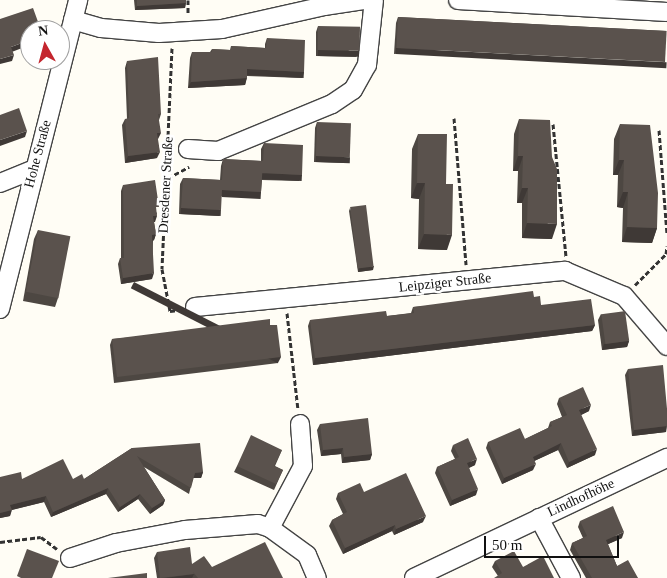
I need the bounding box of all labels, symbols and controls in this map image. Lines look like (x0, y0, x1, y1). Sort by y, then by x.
north arrow (20, 20, 70, 70)
text: N (37, 23, 49, 39)
street label: Hohe Straße (21, 118, 55, 190)
street label: Dresdener Straße (155, 136, 177, 234)
street label: Leipziger Straße (398, 270, 492, 296)
street label: Lindhofhöhe (545, 475, 617, 521)
scale bar (487, 526, 622, 558)
text: 50 m (492, 537, 522, 553)

